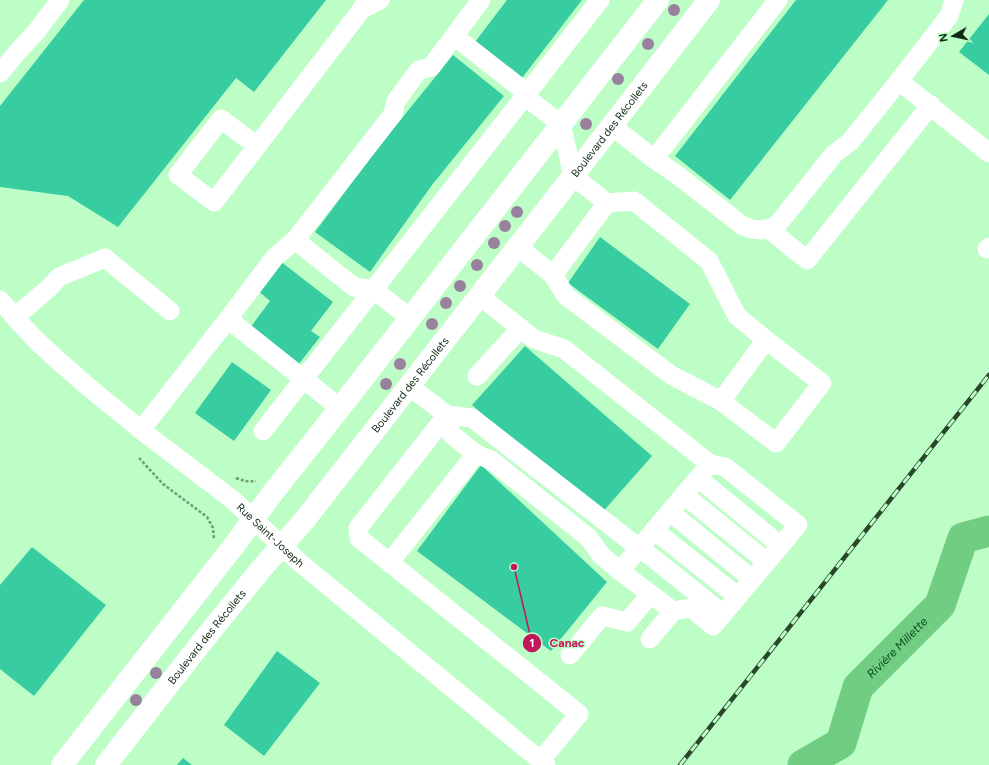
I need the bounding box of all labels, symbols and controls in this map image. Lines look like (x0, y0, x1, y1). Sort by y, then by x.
north arrow (933, 16, 973, 56)
text: N (937, 32, 951, 43)
street label: Boulevard des Récollets (568, 79, 650, 180)
street label: Boulevard des Récollets (369, 334, 451, 435)
street label: Rue Saint-Joseph (234, 500, 307, 570)
street label: Boulevard des Récollets (165, 587, 248, 687)
water label: Rivière Millette (864, 614, 931, 681)
callout: Canac (522, 631, 593, 655)
text: 1 (529, 636, 535, 650)
text: Canac (550, 636, 585, 650)

